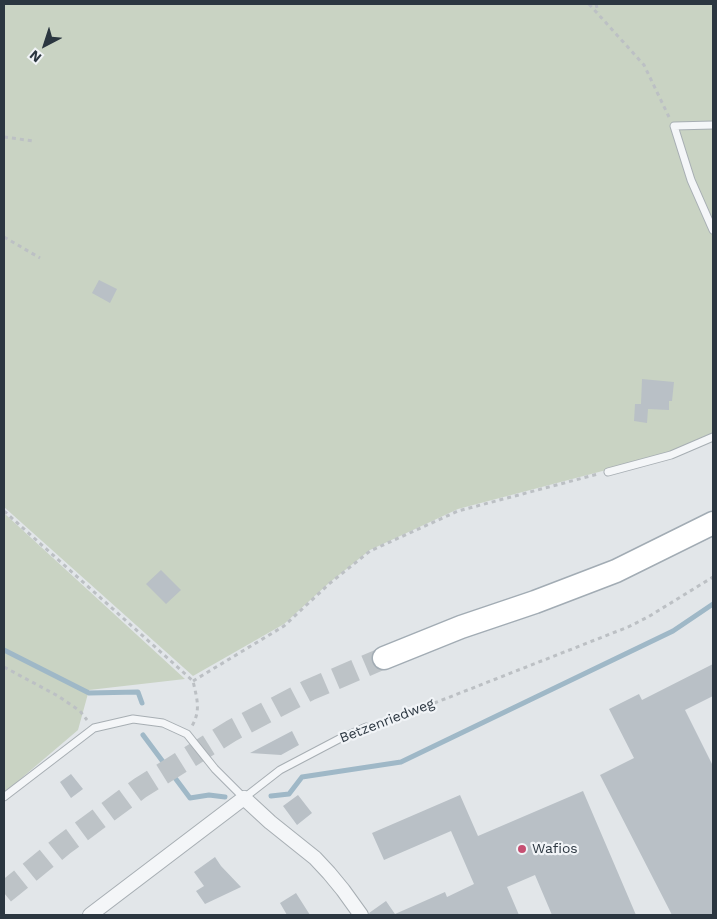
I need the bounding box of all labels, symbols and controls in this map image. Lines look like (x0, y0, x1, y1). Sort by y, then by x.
north arrow (20, 20, 70, 70)
text: N (26, 47, 44, 66)
street label: Betzenriedweg (337, 695, 437, 747)
place label: Wafios (532, 841, 578, 857)
marker: Wafios (516, 843, 528, 855)

